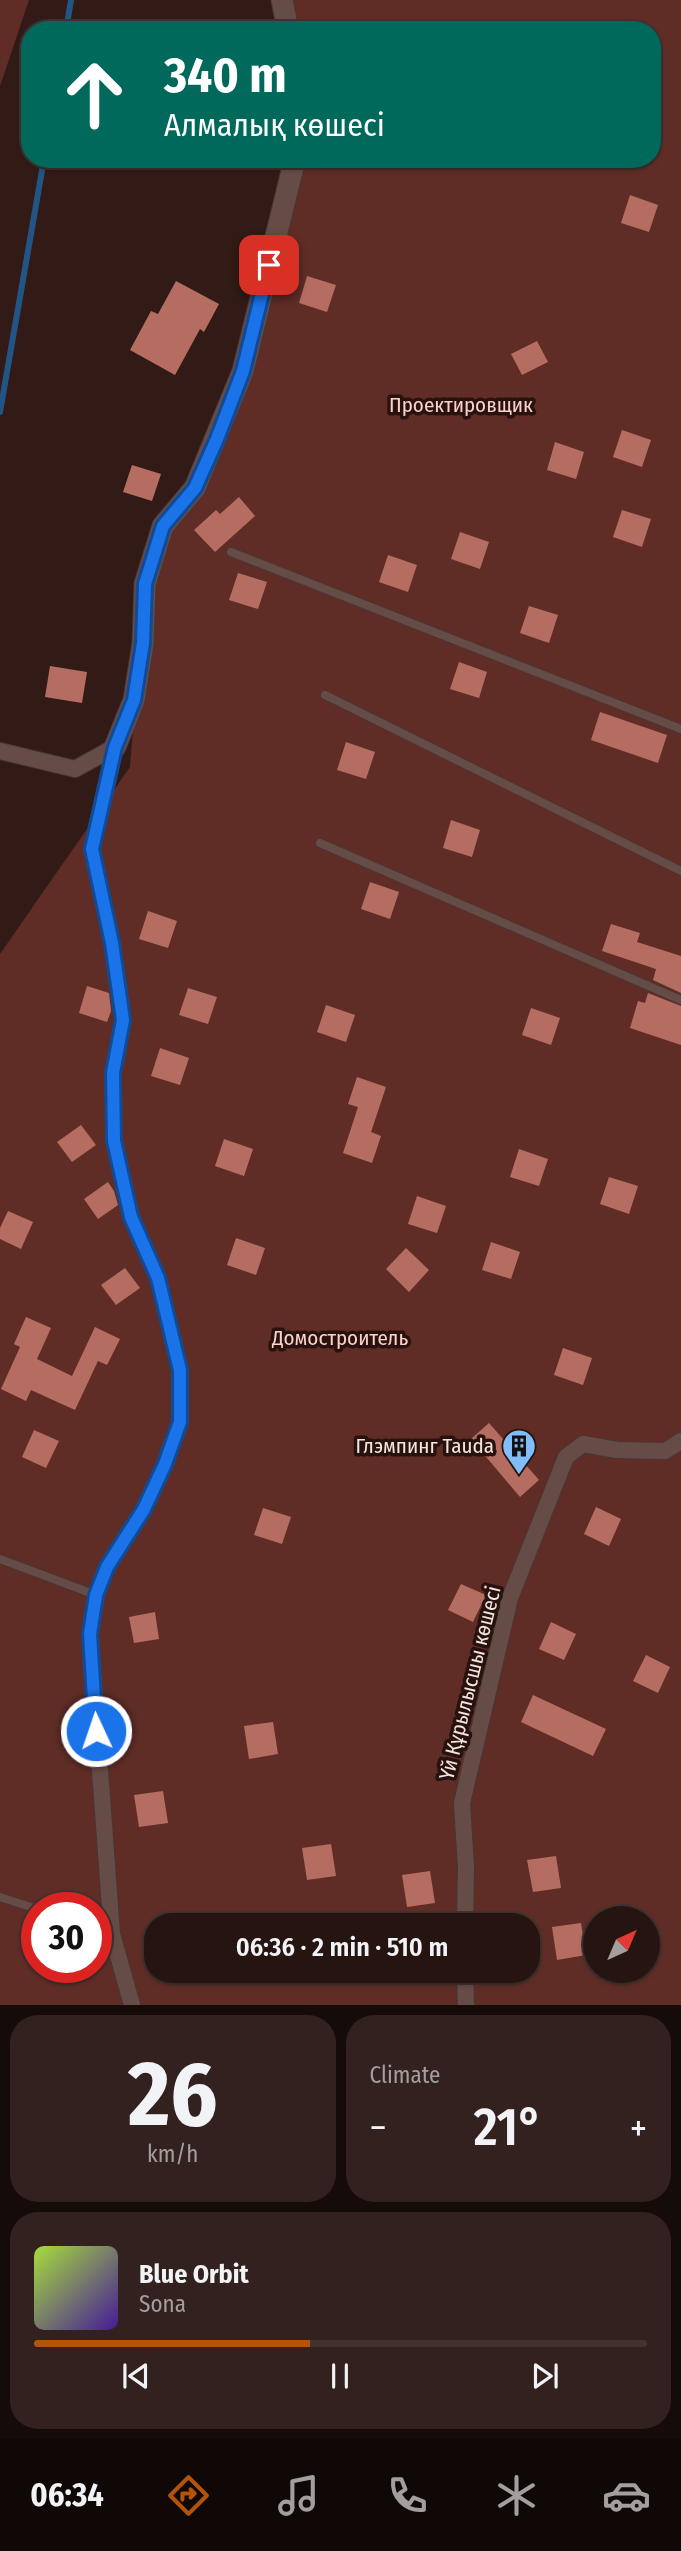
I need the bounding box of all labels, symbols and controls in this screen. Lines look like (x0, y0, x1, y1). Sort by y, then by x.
text: 340 m (164, 46, 287, 105)
icon: ahead (49, 49, 140, 140)
text: Алмалық көшесі (164, 106, 385, 144)
pin (239, 235, 299, 295)
icon: arrive (250, 246, 288, 284)
park label: Проектировщик (389, 392, 533, 418)
park label: Домостроитель (271, 1325, 408, 1351)
building icon: Глэмпинг Tauda (500, 1427, 538, 1476)
place label: Глэмпинг Tauda (356, 1433, 494, 1459)
street label: Үй Құрылысшы көшесі (433, 1583, 507, 1783)
position arrow (59, 1694, 133, 1768)
speed limit sign: 30 (21, 1892, 112, 1983)
north arrow (583, 1906, 660, 1983)
map controls (583, 1906, 660, 1983)
text: 06:36 · 2 min · 510 m (236, 1932, 448, 1963)
text: 26 (128, 2040, 218, 2149)
text: Climate (370, 2061, 440, 2089)
text: 21° (474, 2096, 543, 2159)
text: − (370, 2105, 387, 2151)
text: + (630, 2105, 647, 2151)
text: km/h (147, 2140, 198, 2168)
text: Blue Orbit (139, 2259, 249, 2290)
text: Sona (139, 2290, 186, 2318)
icon: previous (117, 2357, 155, 2395)
icon: pause (321, 2357, 359, 2395)
icon: next (526, 2357, 564, 2395)
icon: directions (164, 2471, 213, 2520)
icon: music (274, 2471, 323, 2520)
icon: phone (383, 2471, 432, 2520)
icon: climate (492, 2471, 541, 2520)
icon: car (602, 2471, 651, 2520)
text: 06:34 (30, 2476, 104, 2514)

